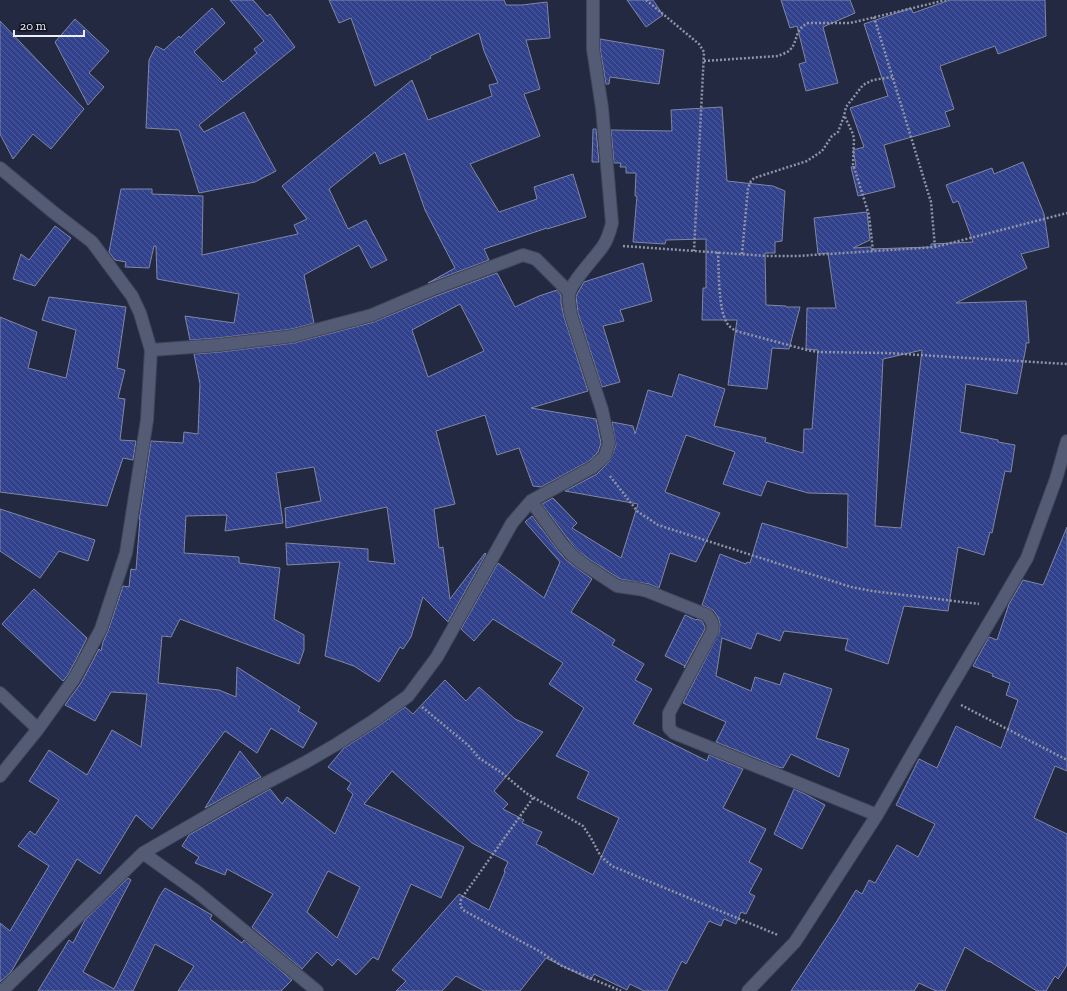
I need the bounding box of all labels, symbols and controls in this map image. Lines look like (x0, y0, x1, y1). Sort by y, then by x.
scale bar (14, 12, 84, 38)
text: 20 m (20, 19, 47, 33)

